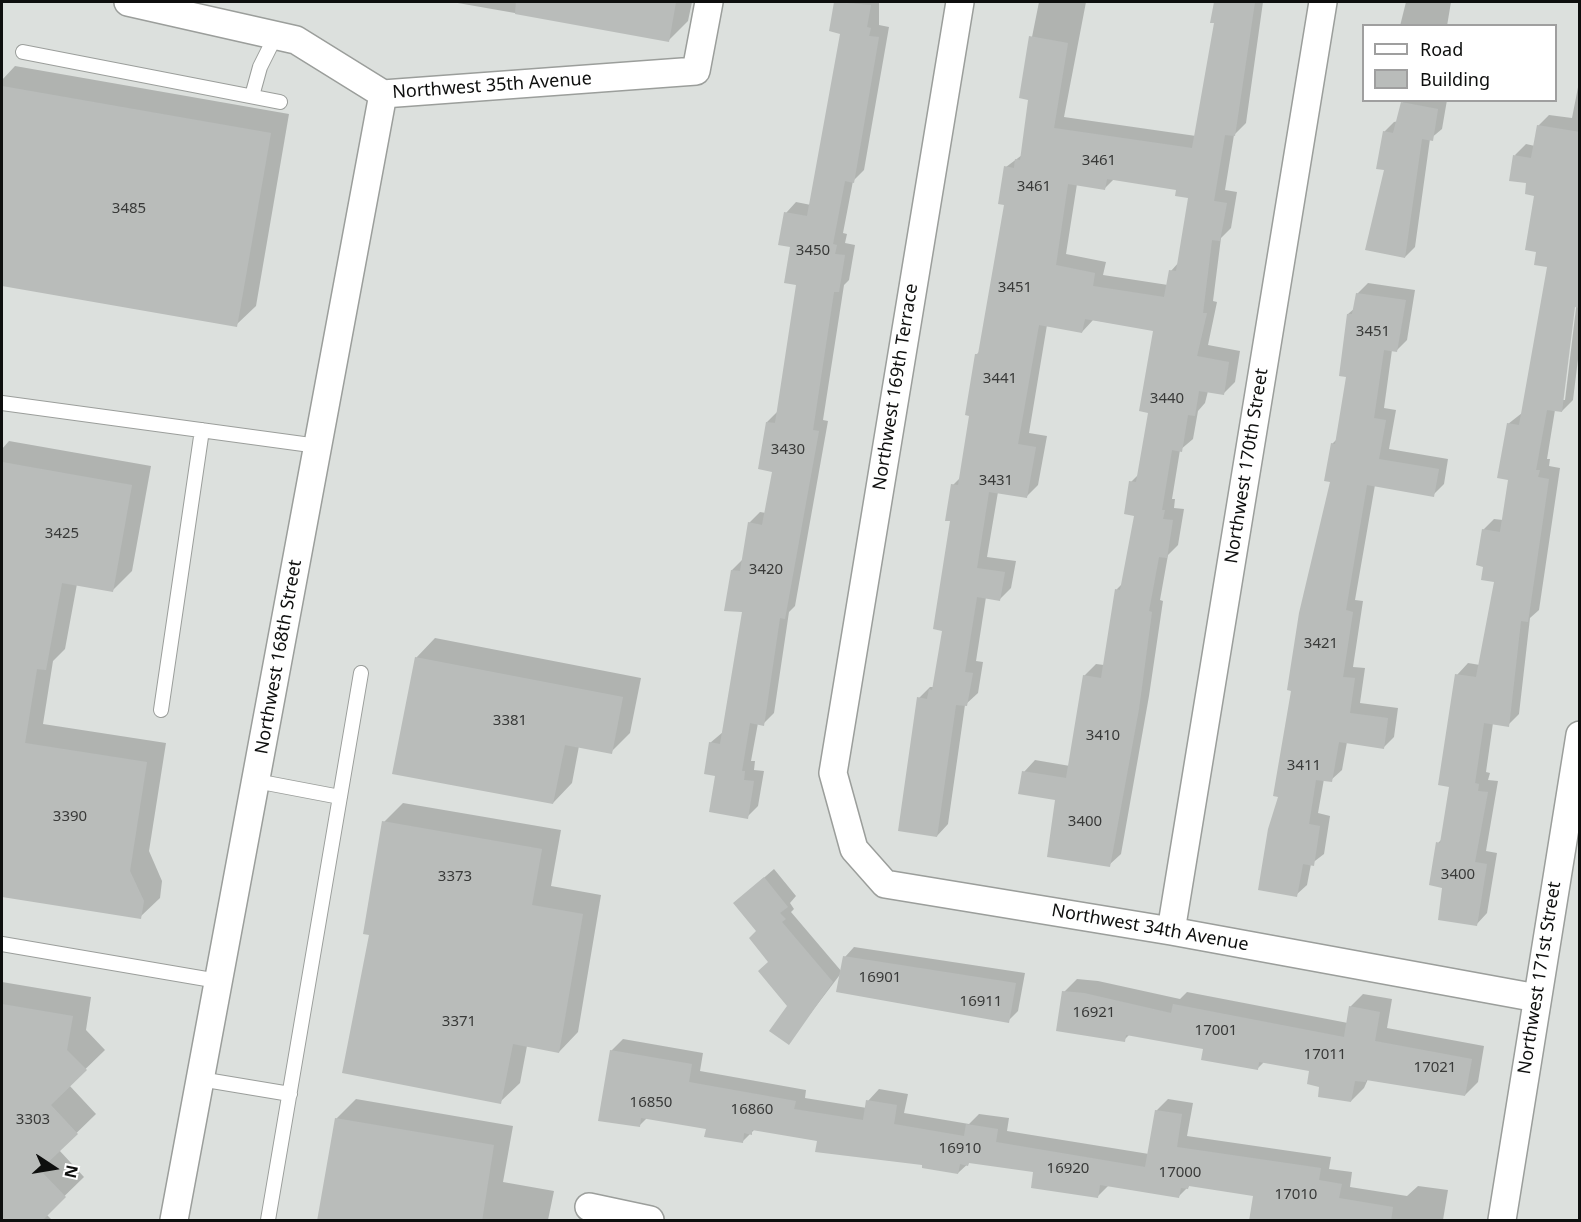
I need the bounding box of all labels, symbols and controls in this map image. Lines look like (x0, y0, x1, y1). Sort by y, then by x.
legend (1362, 24, 1557, 102)
text: Road (1420, 37, 1463, 61)
text: Building (1420, 67, 1490, 91)
street label: Northwest 35th Avenue (392, 68, 592, 104)
house number: 3461 (1082, 152, 1116, 170)
house number: 3461 (1017, 178, 1051, 196)
house number: 3485 (112, 200, 146, 218)
house number: 3450 (796, 242, 830, 260)
house number: 3451 (998, 279, 1032, 297)
street label: Northwest 169th Terrace (869, 282, 923, 492)
house number: 3451 (1356, 323, 1390, 341)
street label: Northwest 170th Street (1221, 367, 1273, 565)
house number: 3441 (983, 370, 1017, 388)
house number: 3440 (1150, 390, 1184, 408)
house number: 3430 (771, 441, 805, 459)
house number: 3431 (979, 472, 1013, 490)
house number: 3425 (45, 525, 79, 543)
street label: Northwest 168th Street (251, 558, 307, 756)
house number: 3420 (749, 561, 783, 579)
house number: 3421 (1304, 635, 1338, 653)
house number: 3381 (493, 712, 527, 730)
house number: 3410 (1086, 727, 1120, 745)
house number: 3411 (1287, 757, 1321, 775)
house number: 3390 (53, 808, 87, 826)
house number: 3400 (1068, 813, 1102, 831)
house number: 3400 (1441, 866, 1475, 884)
house number: 3373 (438, 868, 472, 886)
street label: Northwest 171st Street (1514, 880, 1566, 1076)
street label: Northwest 34th Avenue (1050, 900, 1250, 956)
house number: 16901 (859, 969, 901, 987)
house number: 16911 (960, 993, 1002, 1011)
house number: 16921 (1073, 1004, 1115, 1022)
house number: 3371 (442, 1013, 476, 1031)
house number: 17001 (1195, 1022, 1237, 1040)
house number: 17011 (1304, 1046, 1346, 1064)
house number: 17021 (1414, 1059, 1456, 1077)
house number: 16850 (630, 1094, 672, 1112)
house number: 16860 (731, 1101, 773, 1119)
house number: 3303 (16, 1111, 50, 1129)
north arrow (24, 1138, 84, 1198)
house number: 16910 (939, 1140, 981, 1158)
house number: 16920 (1047, 1160, 1089, 1178)
text: N (59, 1163, 84, 1180)
house number: 17000 (1159, 1164, 1201, 1182)
house number: 17010 (1275, 1186, 1317, 1204)

